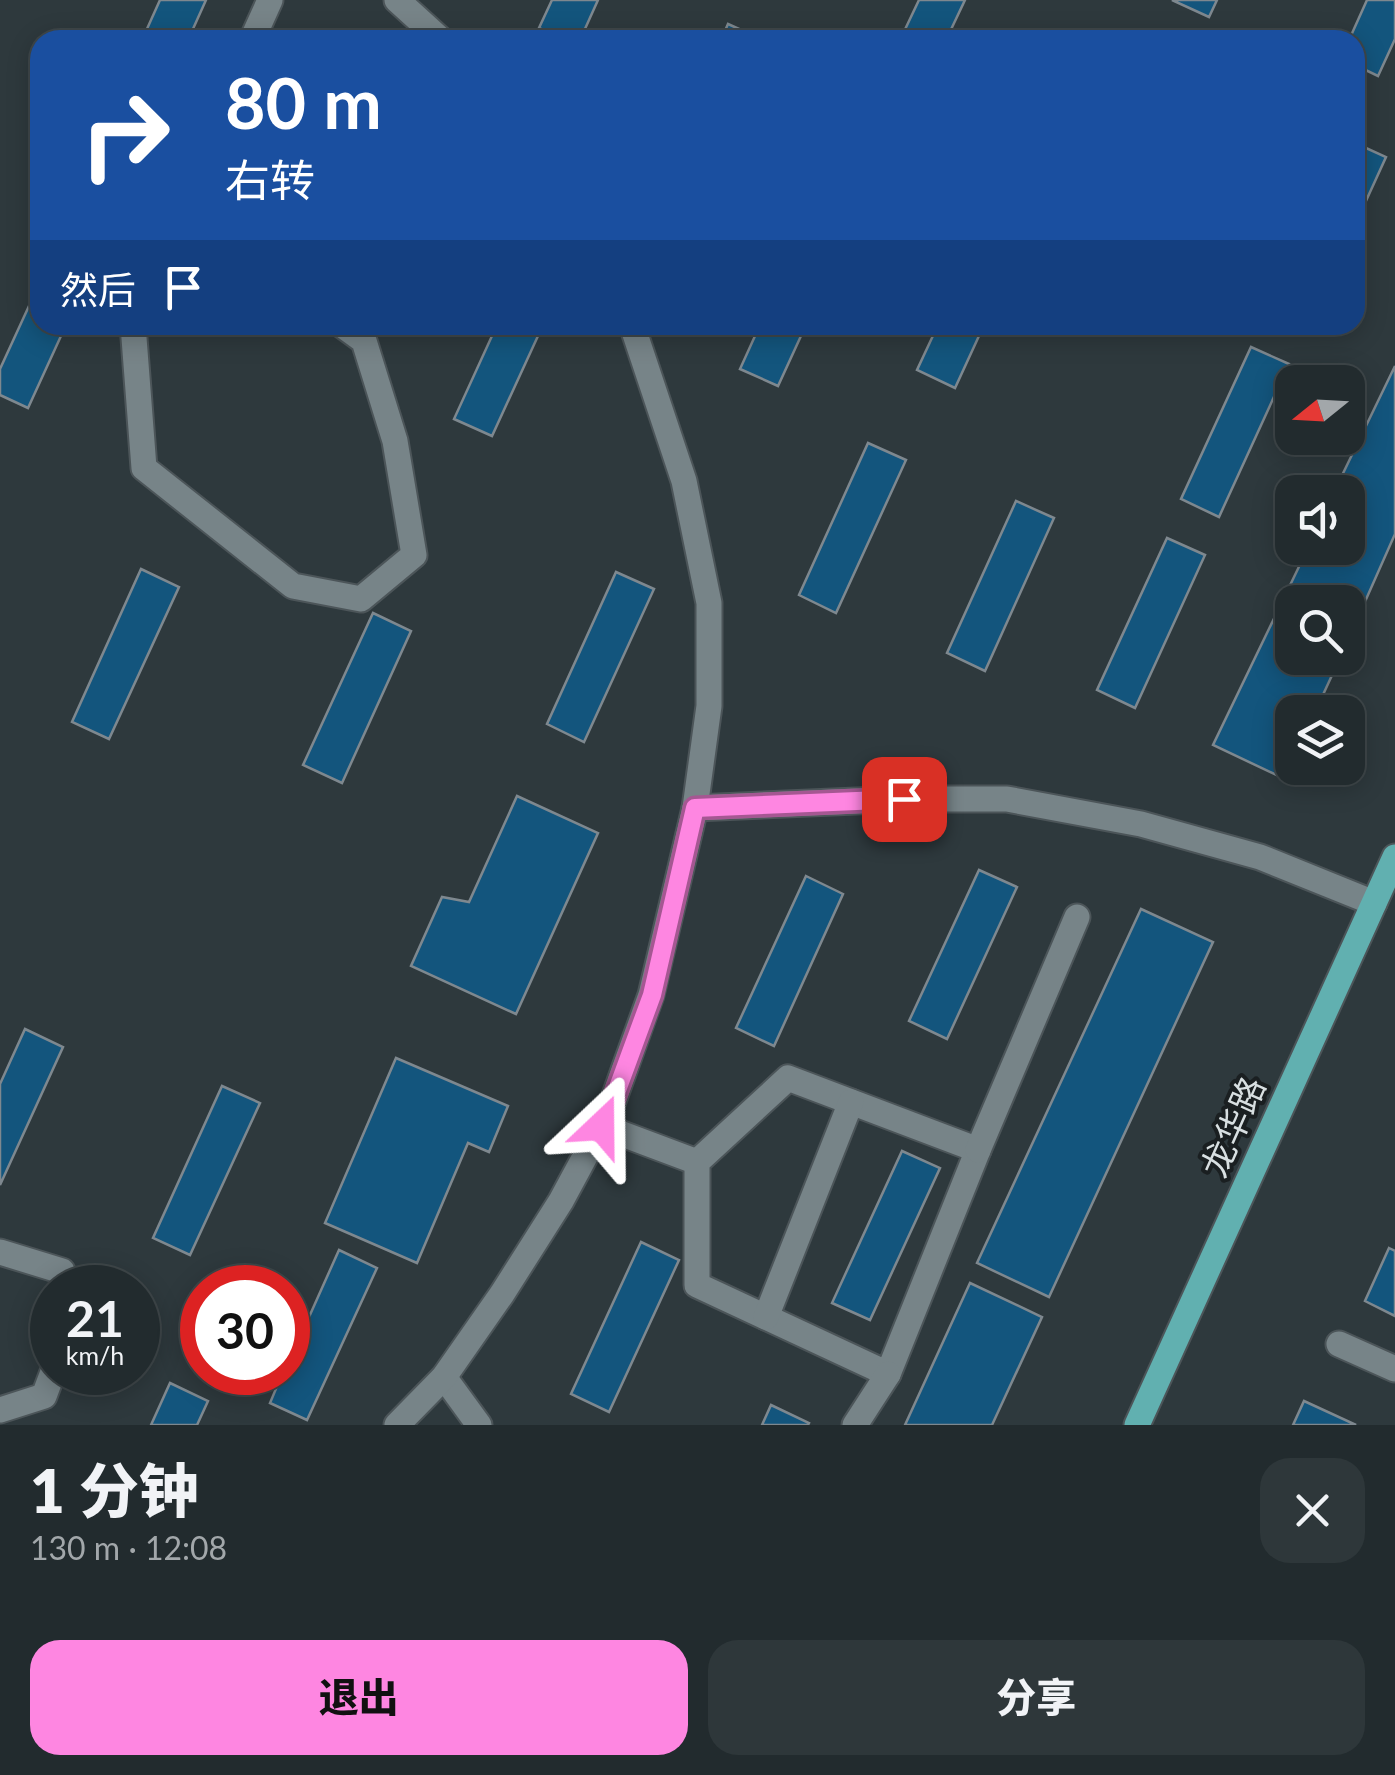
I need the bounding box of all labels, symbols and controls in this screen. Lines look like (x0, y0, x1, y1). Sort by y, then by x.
text: 80 m (225, 60, 382, 144)
icon: right (60, 70, 190, 200)
text: 右转 (225, 153, 315, 207)
icon: arrive (156, 260, 211, 315)
text: 然后 (60, 266, 136, 312)
north arrow (1275, 365, 1365, 455)
map controls (1275, 365, 1365, 785)
button: sound (1275, 475, 1365, 565)
button: search (1275, 585, 1365, 675)
button: layers (1275, 695, 1365, 785)
pin (862, 757, 947, 842)
icon: arrive (877, 772, 932, 827)
street label: 龙华路 (1192, 1070, 1273, 1183)
position arrow (549, 1074, 653, 1178)
speed limit sign: 30 (180, 1265, 310, 1395)
text: 21 (66, 1288, 124, 1348)
text: km/h (66, 1340, 124, 1370)
text: 1 分钟 (30, 1454, 199, 1526)
button: close (1260, 1458, 1365, 1563)
text: 130 m · 12:08 (30, 1528, 227, 1567)
button: 退出 (30, 1640, 688, 1755)
button: 分享 (708, 1640, 1365, 1755)

